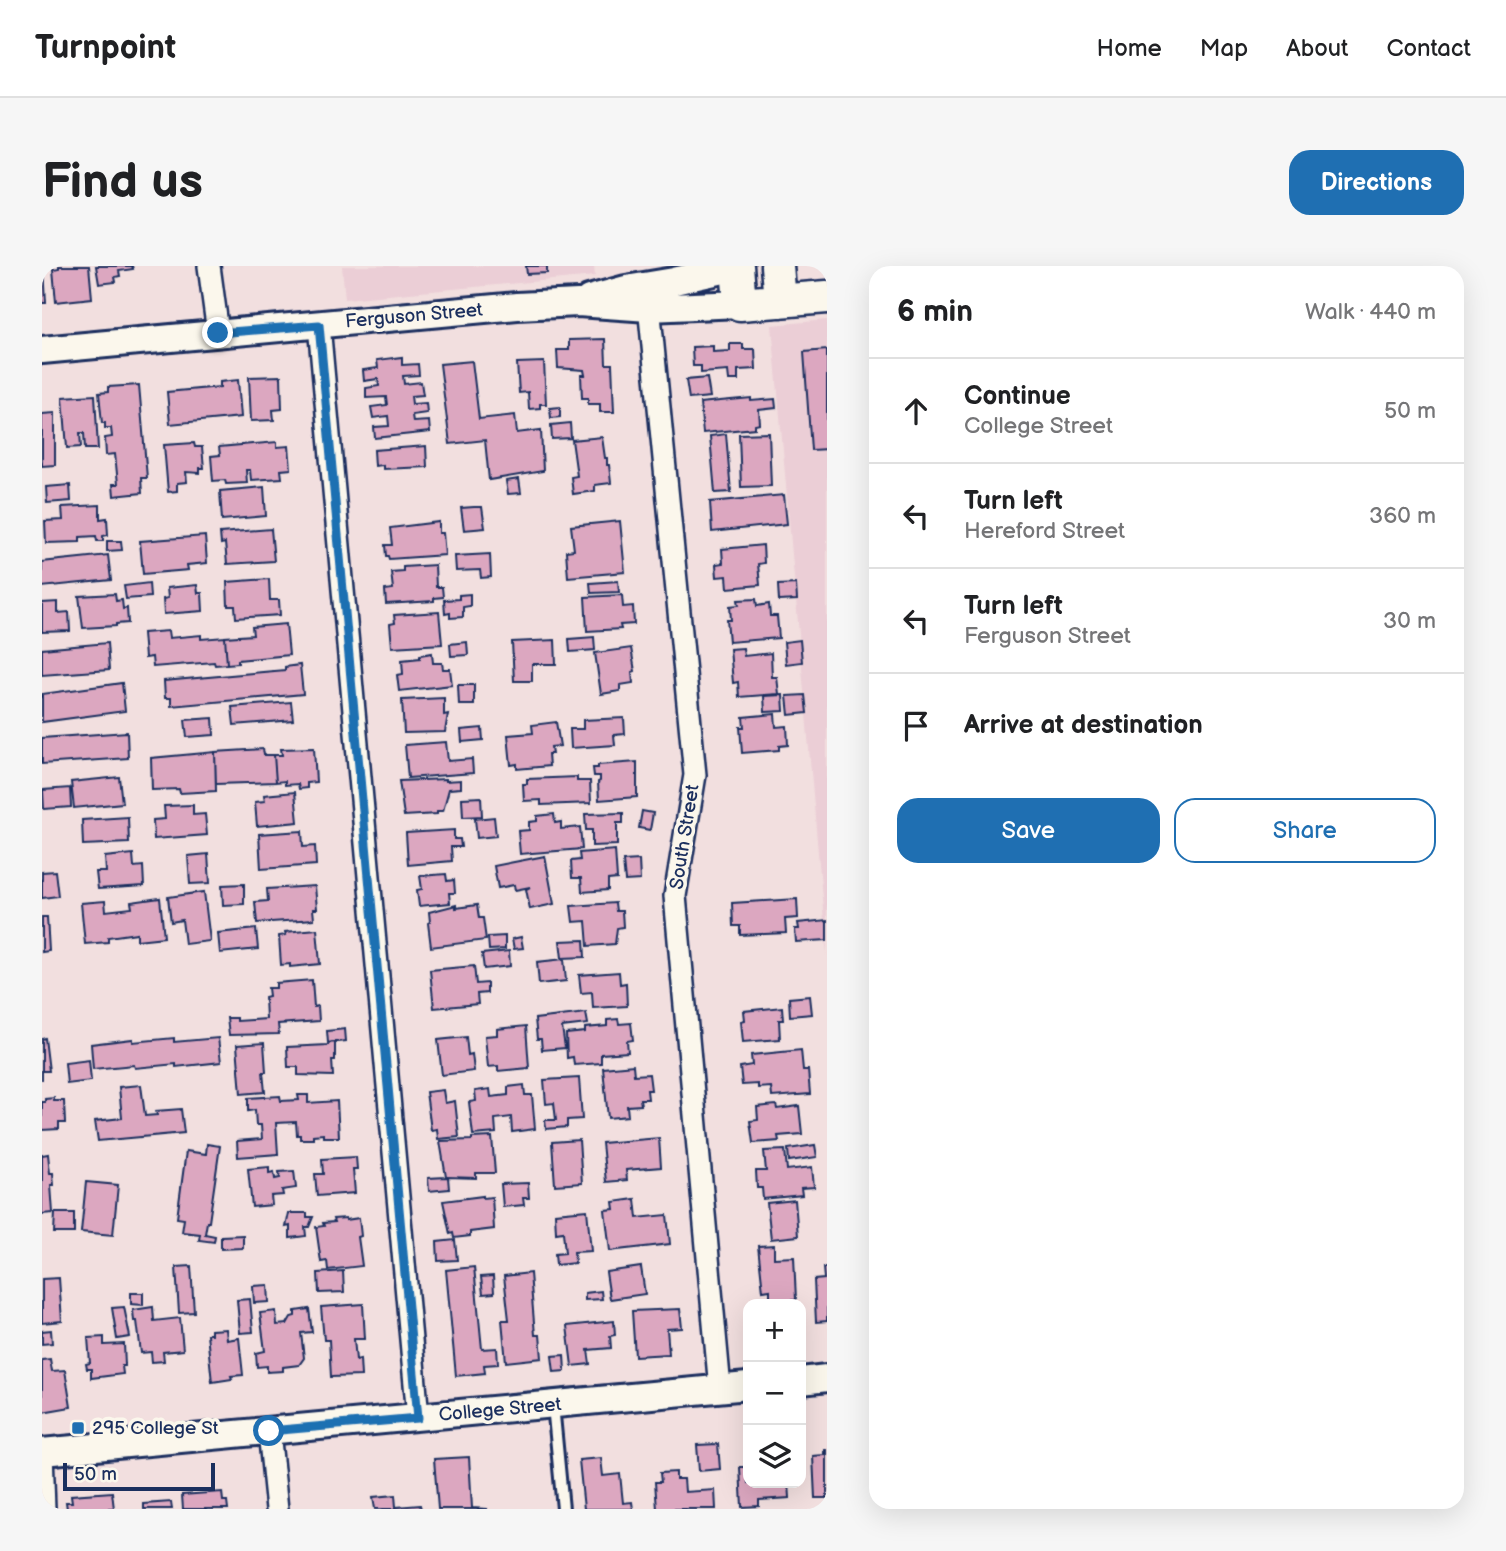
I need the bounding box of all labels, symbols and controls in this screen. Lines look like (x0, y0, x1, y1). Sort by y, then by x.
text: Turnpoint (35, 28, 176, 68)
text: Home (1097, 34, 1162, 63)
text: Map (1200, 34, 1248, 63)
text: About (1286, 34, 1348, 63)
text: Contact (1386, 34, 1471, 63)
button: Directions (1289, 150, 1464, 215)
text: Find us (42, 153, 203, 212)
text: 6 min (897, 294, 973, 330)
text: Walk · 440 m (1305, 298, 1436, 326)
street label: Ferguson Street (344, 299, 484, 333)
route end (202, 317, 233, 348)
text: Continue (964, 381, 1071, 412)
icon: ahead (897, 392, 935, 430)
text: 50 m (1384, 397, 1436, 425)
text: College Street (964, 412, 1113, 440)
text: Turn left (964, 486, 1063, 517)
icon: left (897, 497, 935, 535)
text: 360 m (1369, 502, 1436, 530)
text: Hereford Street (964, 517, 1125, 545)
text: Turn left (964, 591, 1063, 622)
icon: left (897, 602, 935, 640)
text: 30 m (1383, 607, 1436, 635)
text: Ferguson Street (964, 622, 1131, 650)
icon: arrive (897, 707, 935, 745)
text: Arrive at destination (964, 710, 1203, 741)
street label: South Street (665, 783, 705, 891)
button: Save (897, 798, 1160, 863)
button: Share (1174, 798, 1436, 863)
map controls (743, 1299, 806, 1488)
button: + (743, 1299, 806, 1362)
button: − (743, 1362, 806, 1425)
street label: College Street (438, 1393, 562, 1427)
route start (253, 1415, 284, 1446)
place label: 295 College St (92, 1417, 219, 1440)
marker: 295 College St (70, 1420, 86, 1436)
button: layers (743, 1425, 806, 1488)
scale bar (63, 1460, 215, 1492)
text: 50 m (74, 1463, 117, 1486)

